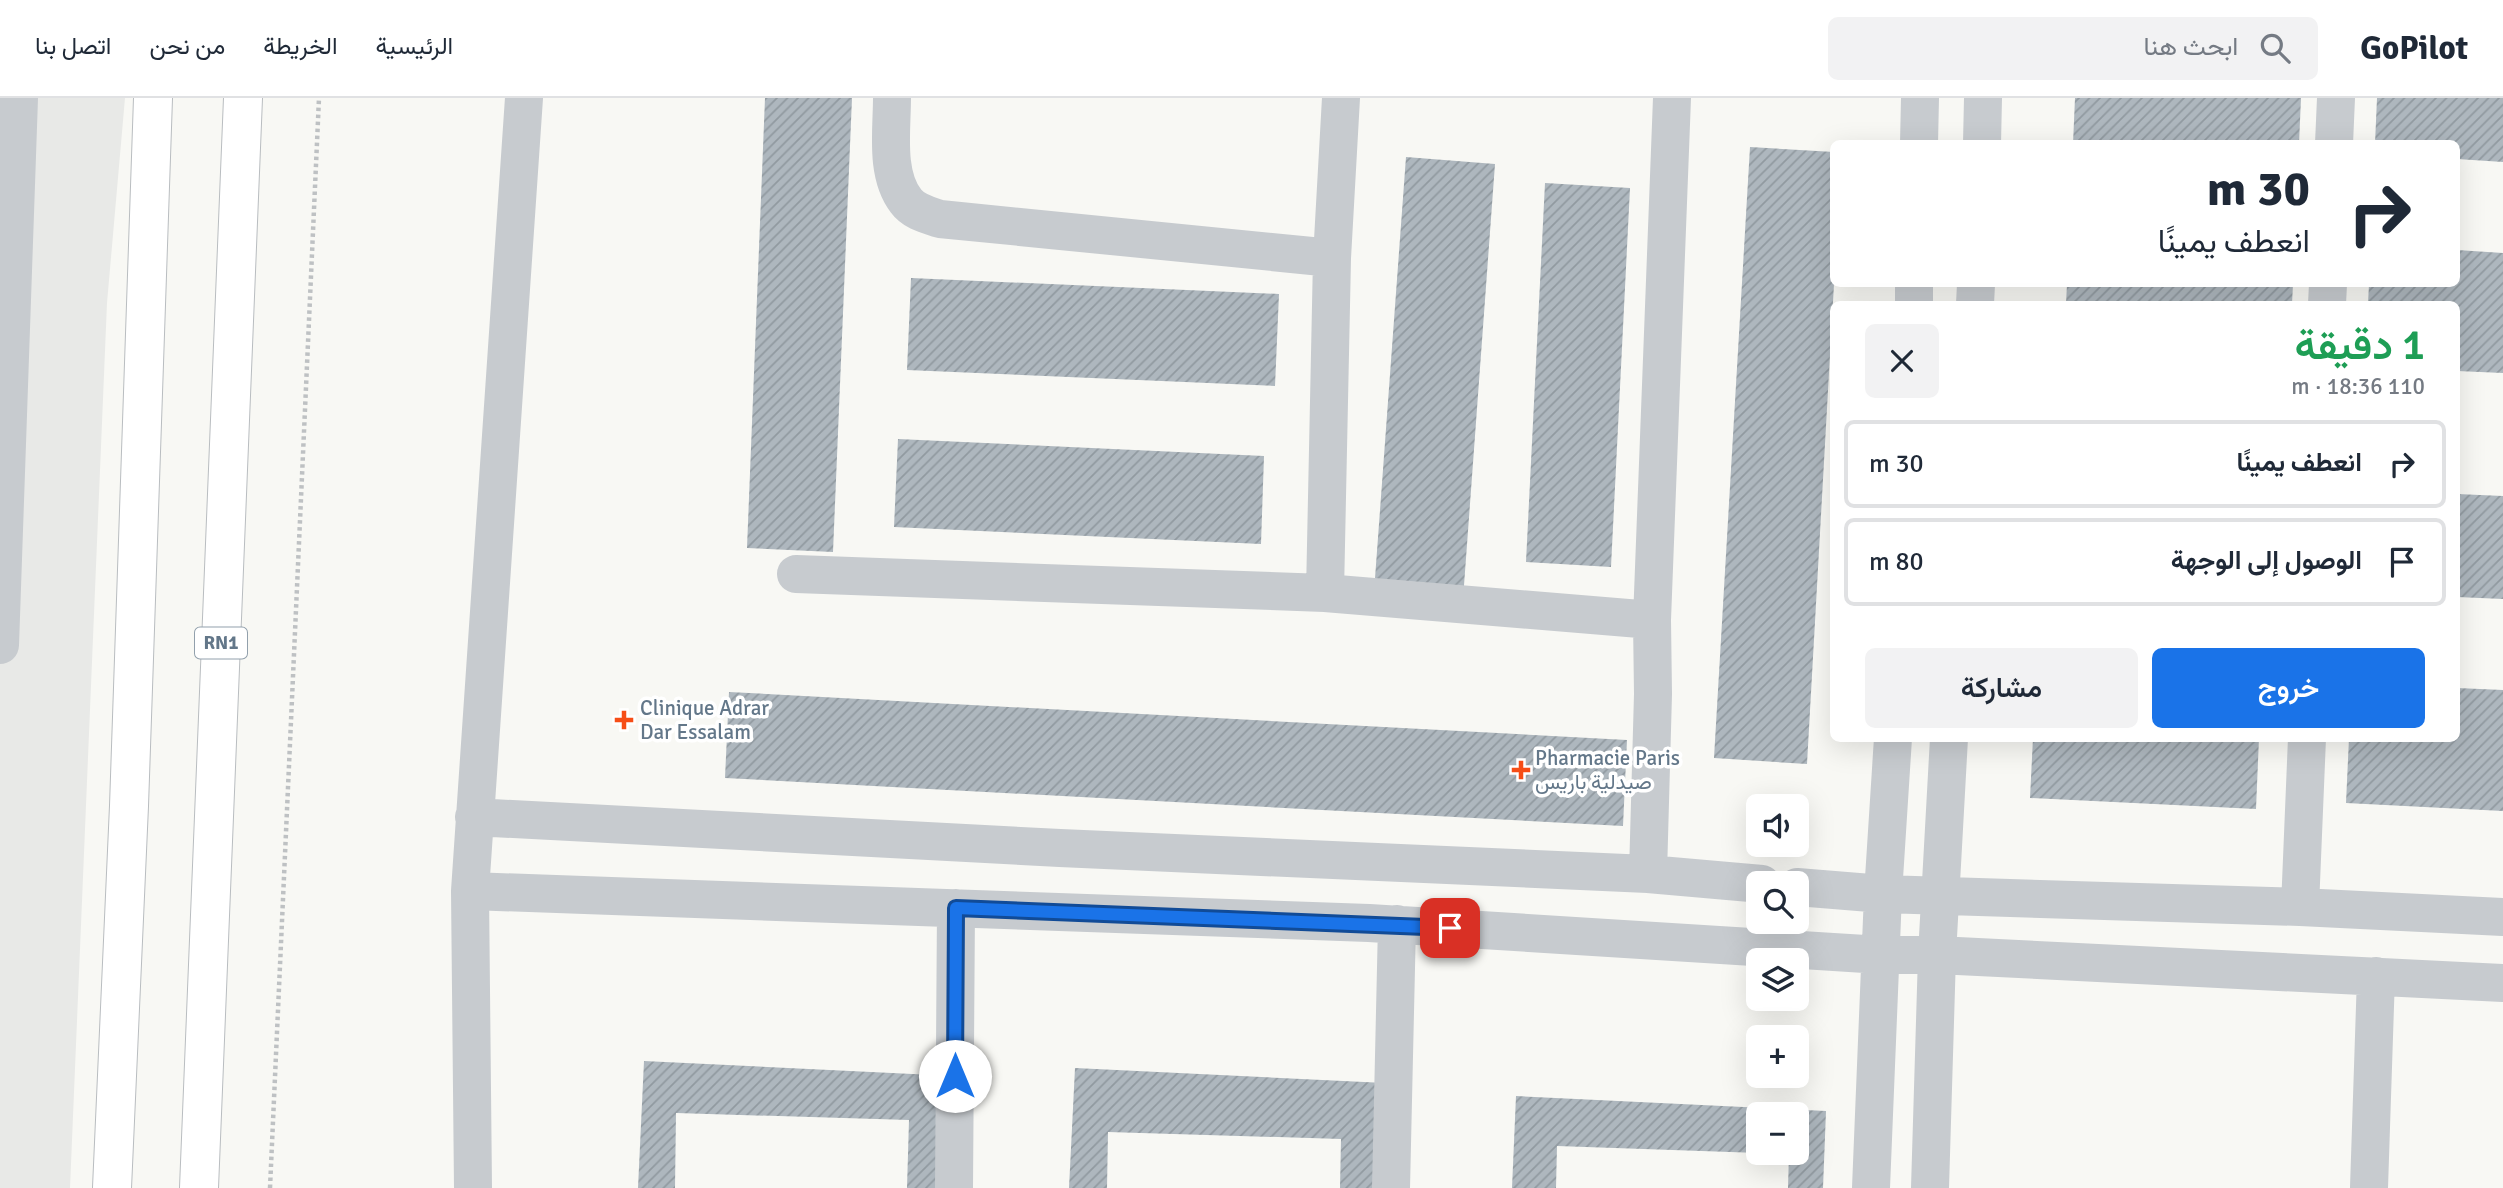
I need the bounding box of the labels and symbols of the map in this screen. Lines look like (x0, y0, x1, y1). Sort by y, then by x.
road number: RN1 (195, 628, 247, 658)
place label: Clinique Adrar Dar Essalam (640, 695, 769, 745)
marker: Clinique Adrar Dar Essalam (614, 710, 634, 730)
place label: Pharmacie Paris صيدلية باريس (1535, 745, 1680, 795)
marker: Pharmacie Paris صيدلية باريس (1513, 762, 1529, 778)
pin (1420, 898, 1480, 958)
position arrow (918, 1039, 992, 1113)

